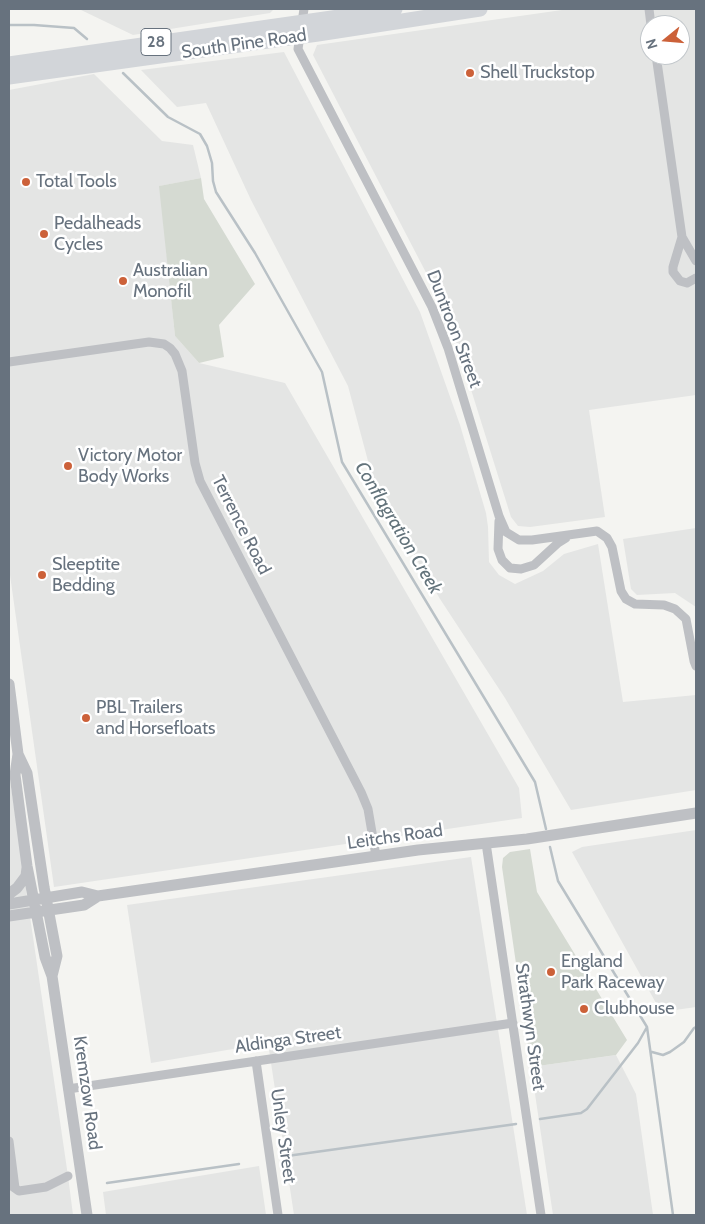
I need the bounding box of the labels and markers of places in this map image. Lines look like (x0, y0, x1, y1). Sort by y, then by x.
place label: Shell Truckstop (480, 62, 595, 84)
marker: Shell Truckstop (464, 67, 476, 79)
place label: Total Tools (36, 171, 117, 193)
marker: Total Tools (20, 176, 32, 188)
place label: Pedalheads Cycles (54, 213, 141, 255)
marker: Pedalheads Cycles (38, 228, 50, 240)
place label: Australian Monofil (133, 260, 208, 302)
marker: Australian Monofil (117, 275, 129, 287)
place label: Victory Motor Body Works (78, 445, 182, 488)
marker: Victory Motor Body Works (62, 460, 74, 472)
place label: Sleeptite Bedding (52, 554, 120, 596)
marker: Sleeptite Bedding (36, 569, 48, 581)
place label: PBL Trailers and Horsefloats (96, 697, 215, 740)
marker: PBL Trailers and Horsefloats (80, 712, 92, 724)
place label: England Park Raceway (561, 951, 664, 994)
marker: England Park Raceway (545, 966, 557, 978)
place label: Clubhouse (594, 998, 675, 1020)
marker: Clubhouse (578, 1003, 590, 1015)

